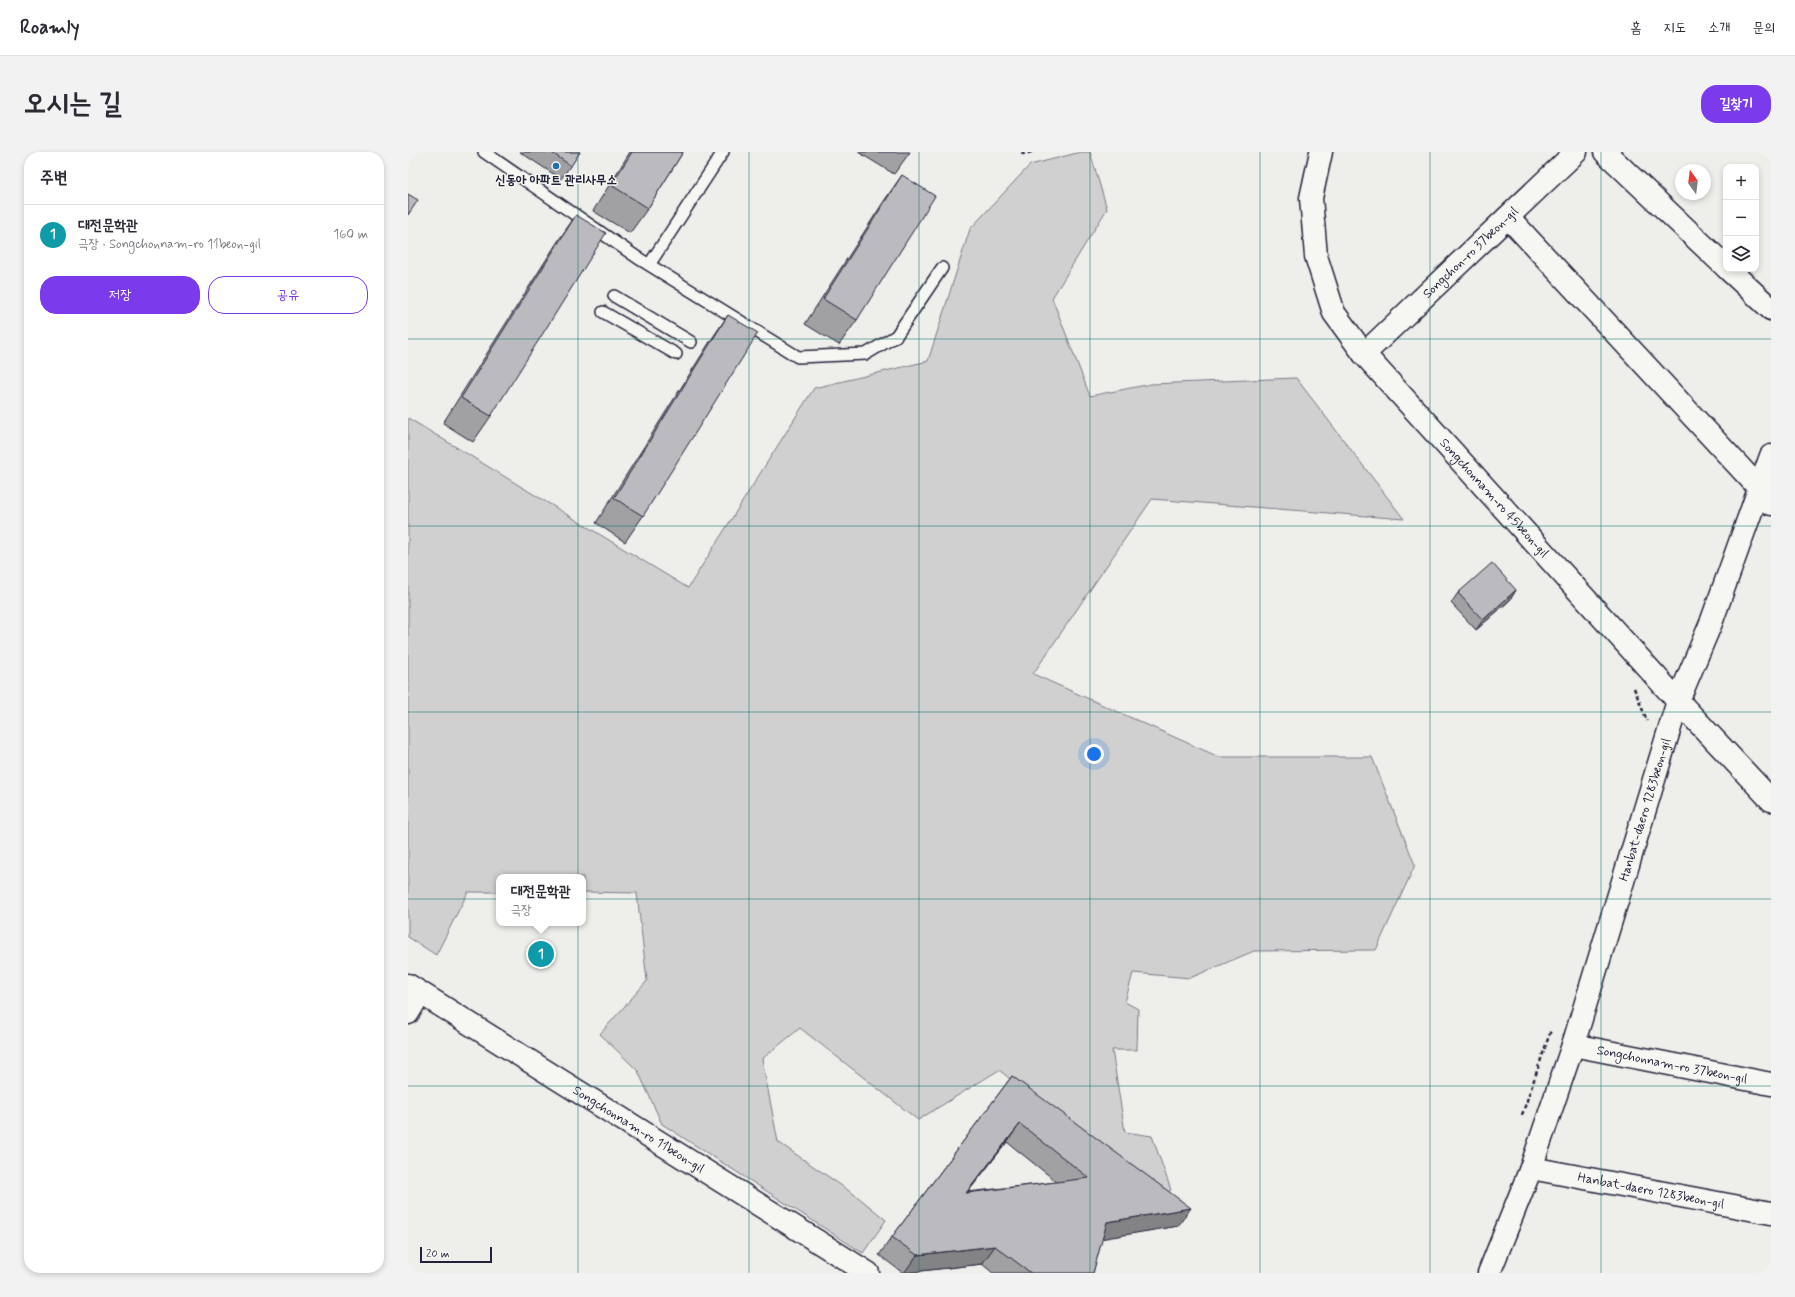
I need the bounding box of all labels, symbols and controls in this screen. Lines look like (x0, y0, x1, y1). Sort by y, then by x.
text: Roamly (20, 15, 79, 40)
text: 홈 (1630, 19, 1641, 37)
text: 지도 (1663, 19, 1686, 37)
text: 소개 (1708, 19, 1730, 37)
text: 문의 (1752, 19, 1775, 37)
button: 길찾기 (1701, 85, 1771, 123)
text: 오시는 길 (24, 86, 122, 123)
marker: 신동아 아파트 관리사무소 (551, 161, 561, 171)
north arrow (1675, 164, 1711, 200)
map controls (1723, 164, 1759, 272)
button: + (1723, 164, 1759, 200)
text: 주변 (40, 167, 67, 189)
place label: 신동아 아파트 관리사무소 (495, 172, 618, 189)
button: − (1723, 200, 1759, 236)
street label: Songchon-ro 37beon-gil (1419, 203, 1522, 302)
text: 대전문학관 (78, 216, 138, 236)
text: 1 (50, 226, 56, 243)
text: 160 m (333, 226, 368, 243)
text: 극장 · Songchonnam-ro 11beon-gil (78, 236, 261, 253)
button: layers (1723, 236, 1759, 272)
button: 저장 (40, 276, 200, 314)
button: 공유 (208, 276, 368, 314)
street label: Songchonnam-ro 45beon-gil (1436, 435, 1553, 561)
street label: Hanbat-daero 1283beon-gil (1615, 736, 1675, 883)
your location (1084, 744, 1104, 764)
popup (496, 874, 586, 926)
text: 대전문학관 (511, 882, 571, 902)
text: 극장 (511, 902, 532, 919)
pin: 1 (528, 939, 554, 969)
street label: Songchonnam-ro 37beon-gil (1595, 1041, 1749, 1088)
street label: Songchonnam-ro 11beon-gil (570, 1082, 708, 1177)
street label: Hanbat-daero 1283beon-gil (1576, 1168, 1726, 1213)
scale bar (420, 1245, 492, 1264)
text: 20 m (426, 1247, 449, 1261)

